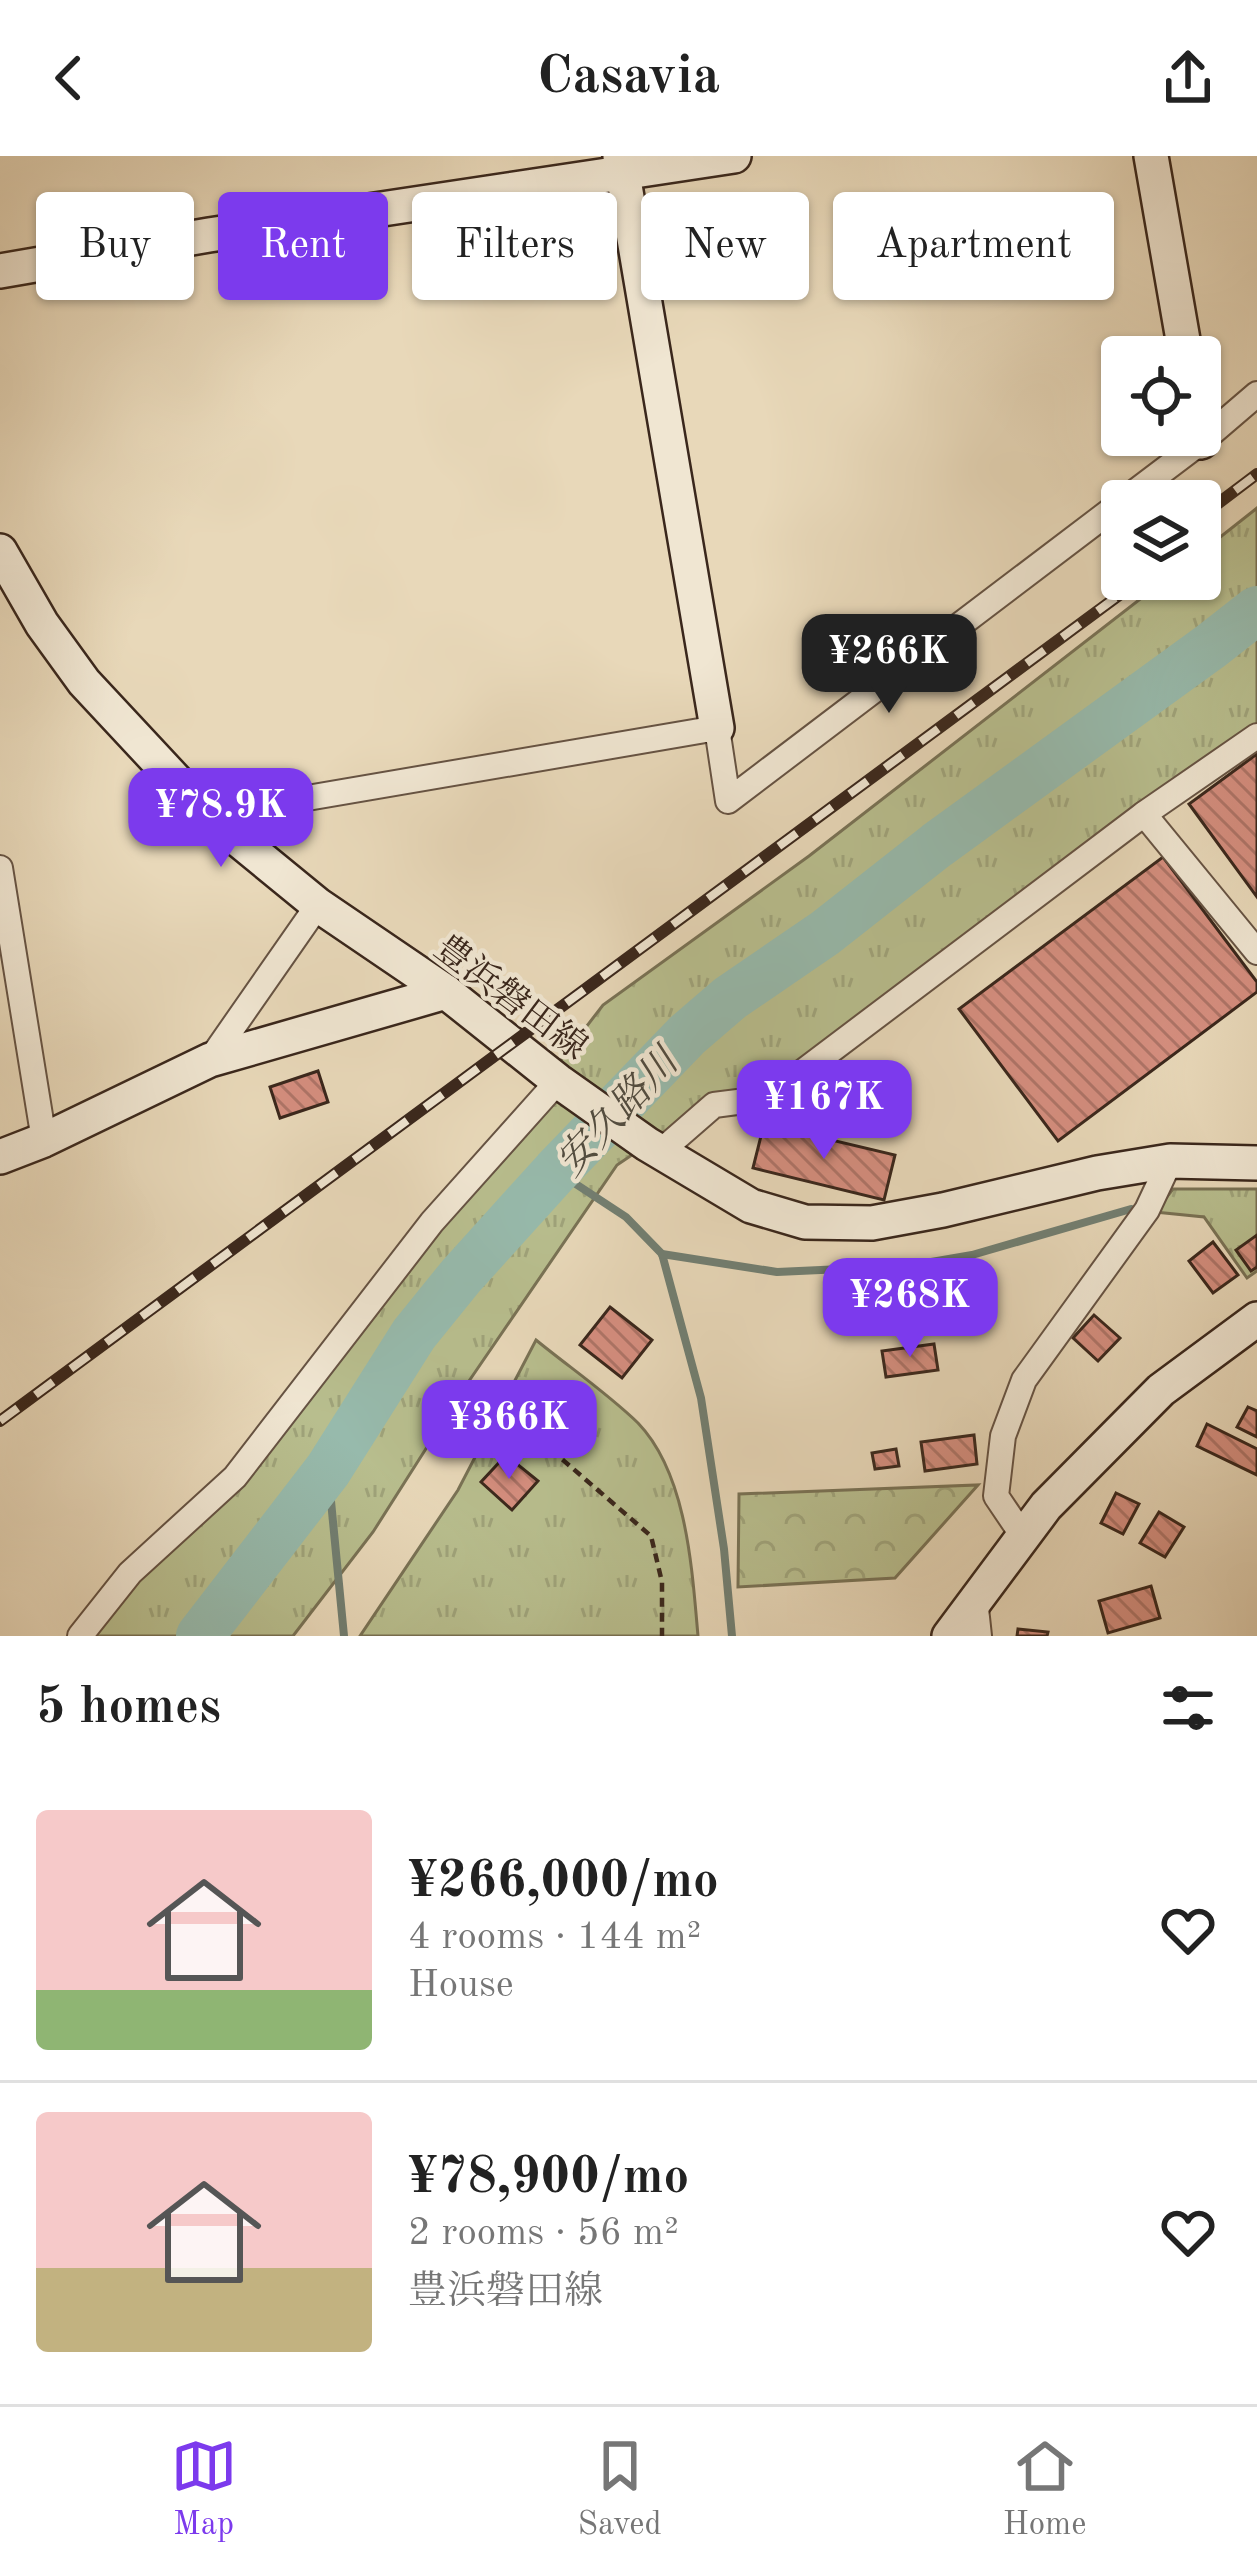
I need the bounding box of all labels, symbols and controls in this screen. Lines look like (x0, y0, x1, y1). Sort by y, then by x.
icon: back (36, 45, 102, 111)
icon: share (1155, 45, 1221, 111)
text: Casavia (537, 51, 720, 105)
chip: Buy (36, 192, 194, 300)
chip: Rent (218, 192, 388, 300)
chip: Filters (412, 192, 617, 300)
chip: New (641, 192, 809, 300)
chip: Apartment (833, 192, 1114, 300)
map controls (1101, 336, 1221, 600)
button: locate (1101, 336, 1221, 456)
button: layers (1101, 480, 1221, 600)
pin: ¥266K (805, 614, 973, 716)
text: ¥266K (829, 633, 949, 672)
pin: ¥78.9K (123, 768, 319, 870)
text: ¥78.9K (155, 787, 287, 826)
street label: 豊浜磐田線 (427, 927, 595, 1068)
water label: 安久路川 (549, 1038, 689, 1184)
pin: ¥167K (740, 1060, 908, 1162)
text: ¥167K (764, 1079, 884, 1118)
pin: ¥268K (826, 1258, 994, 1360)
text: ¥268K (850, 1277, 970, 1316)
pin: ¥366K (425, 1380, 593, 1482)
text: ¥366K (449, 1399, 569, 1438)
icon: filters (1155, 1675, 1221, 1741)
text: 5 homes (36, 1683, 221, 1734)
text: ¥266,000/mo (408, 1857, 719, 1908)
icon: home (132, 1858, 276, 2002)
icon: heart (1155, 1897, 1221, 1963)
text: 4 rooms · 144 m² (408, 1918, 701, 1957)
text: House (408, 1966, 514, 2005)
text: ¥78,900/mo (408, 2153, 689, 2204)
icon: home (132, 2160, 276, 2304)
icon: heart (1155, 2199, 1221, 2265)
text: 2 rooms · 56 m² (408, 2214, 679, 2253)
text: 豊浜磐田線 (408, 2273, 603, 2312)
tab: Map (171, 2433, 237, 2546)
tab: Saved (578, 2433, 662, 2546)
tab: Home (1003, 2433, 1086, 2546)

